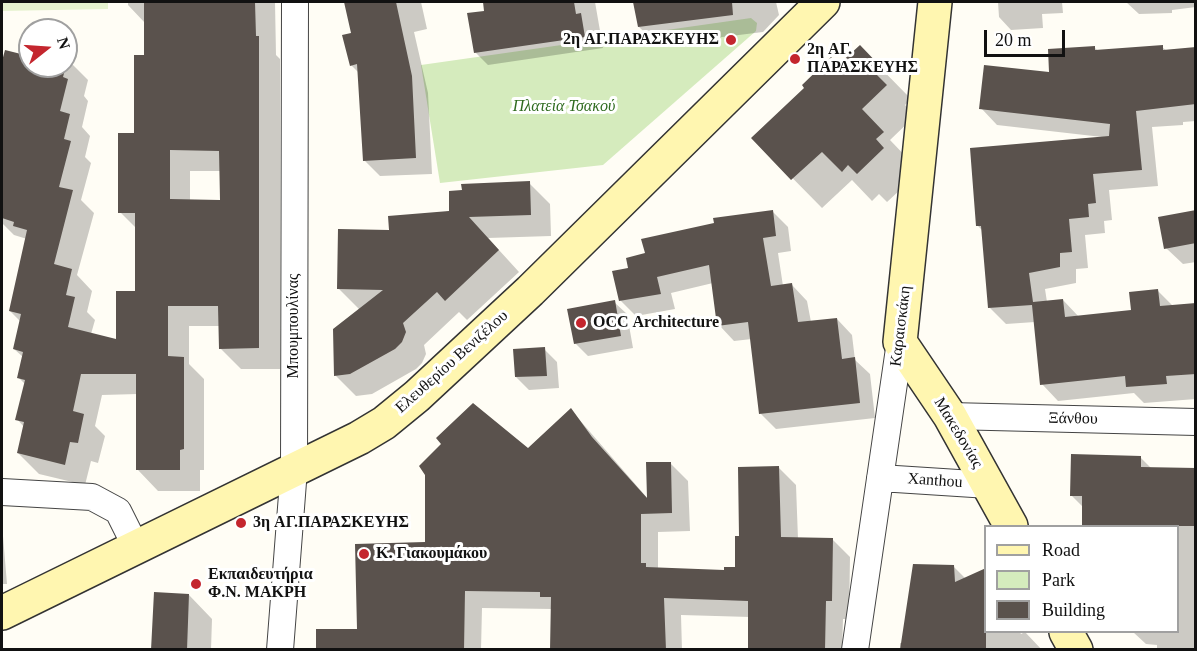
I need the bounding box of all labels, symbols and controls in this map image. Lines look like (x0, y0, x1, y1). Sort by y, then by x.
north arrow (18, 18, 78, 78)
scale bar (987, 18, 1068, 56)
place label: 2η ΑΓ.ΠΑΡΑΣΚΕΥΗΣ (563, 30, 719, 50)
text: 20 m (995, 30, 1032, 50)
marker: 2η ΑΓ.ΠΑΡΑΣΚΕΥΗΣ (724, 33, 738, 47)
text: N (54, 35, 74, 51)
place label: 2η ΑΓ. ΠΑΡΑΣΚΕΥΗΣ (807, 40, 918, 78)
marker: 2η ΑΓ. ΠΑΡΑΣΚΕΥΗΣ (788, 52, 802, 66)
park label: Πλατεία Τσακού (513, 97, 615, 117)
street label: Μπουμπουλίνας (284, 274, 304, 378)
street label: Καραισκάκη (887, 284, 915, 368)
street label: Ελευθερίου Βενιζέλου (392, 306, 512, 418)
place label: OCC Architecture (593, 313, 719, 333)
marker: OCC Architecture (574, 316, 588, 330)
street label: Μακεδονίας (929, 394, 987, 472)
street label: Ξάνθου (1048, 409, 1098, 429)
street label: Xanthou (907, 470, 963, 492)
place label: 3η ΑΓ.ΠΑΡΑΣΚΕΥΗΣ (253, 513, 409, 533)
marker: 3η ΑΓ.ΠΑΡΑΣΚΕΥΗΣ (234, 516, 248, 530)
legend (984, 525, 1179, 633)
text: Road (1042, 540, 1080, 560)
place label: Κ. Γιακουμάκου (376, 544, 487, 564)
marker: Κ. Γιακουμάκου (357, 547, 371, 561)
place label: Εκπαιδευτήρια Φ.Ν. ΜΑΚΡΗ (208, 565, 313, 603)
text: Park (1042, 570, 1075, 590)
marker: Εκπαιδευτήρια Φ.Ν. ΜΑΚΡΗ (189, 577, 203, 591)
text: Building (1042, 600, 1105, 620)

